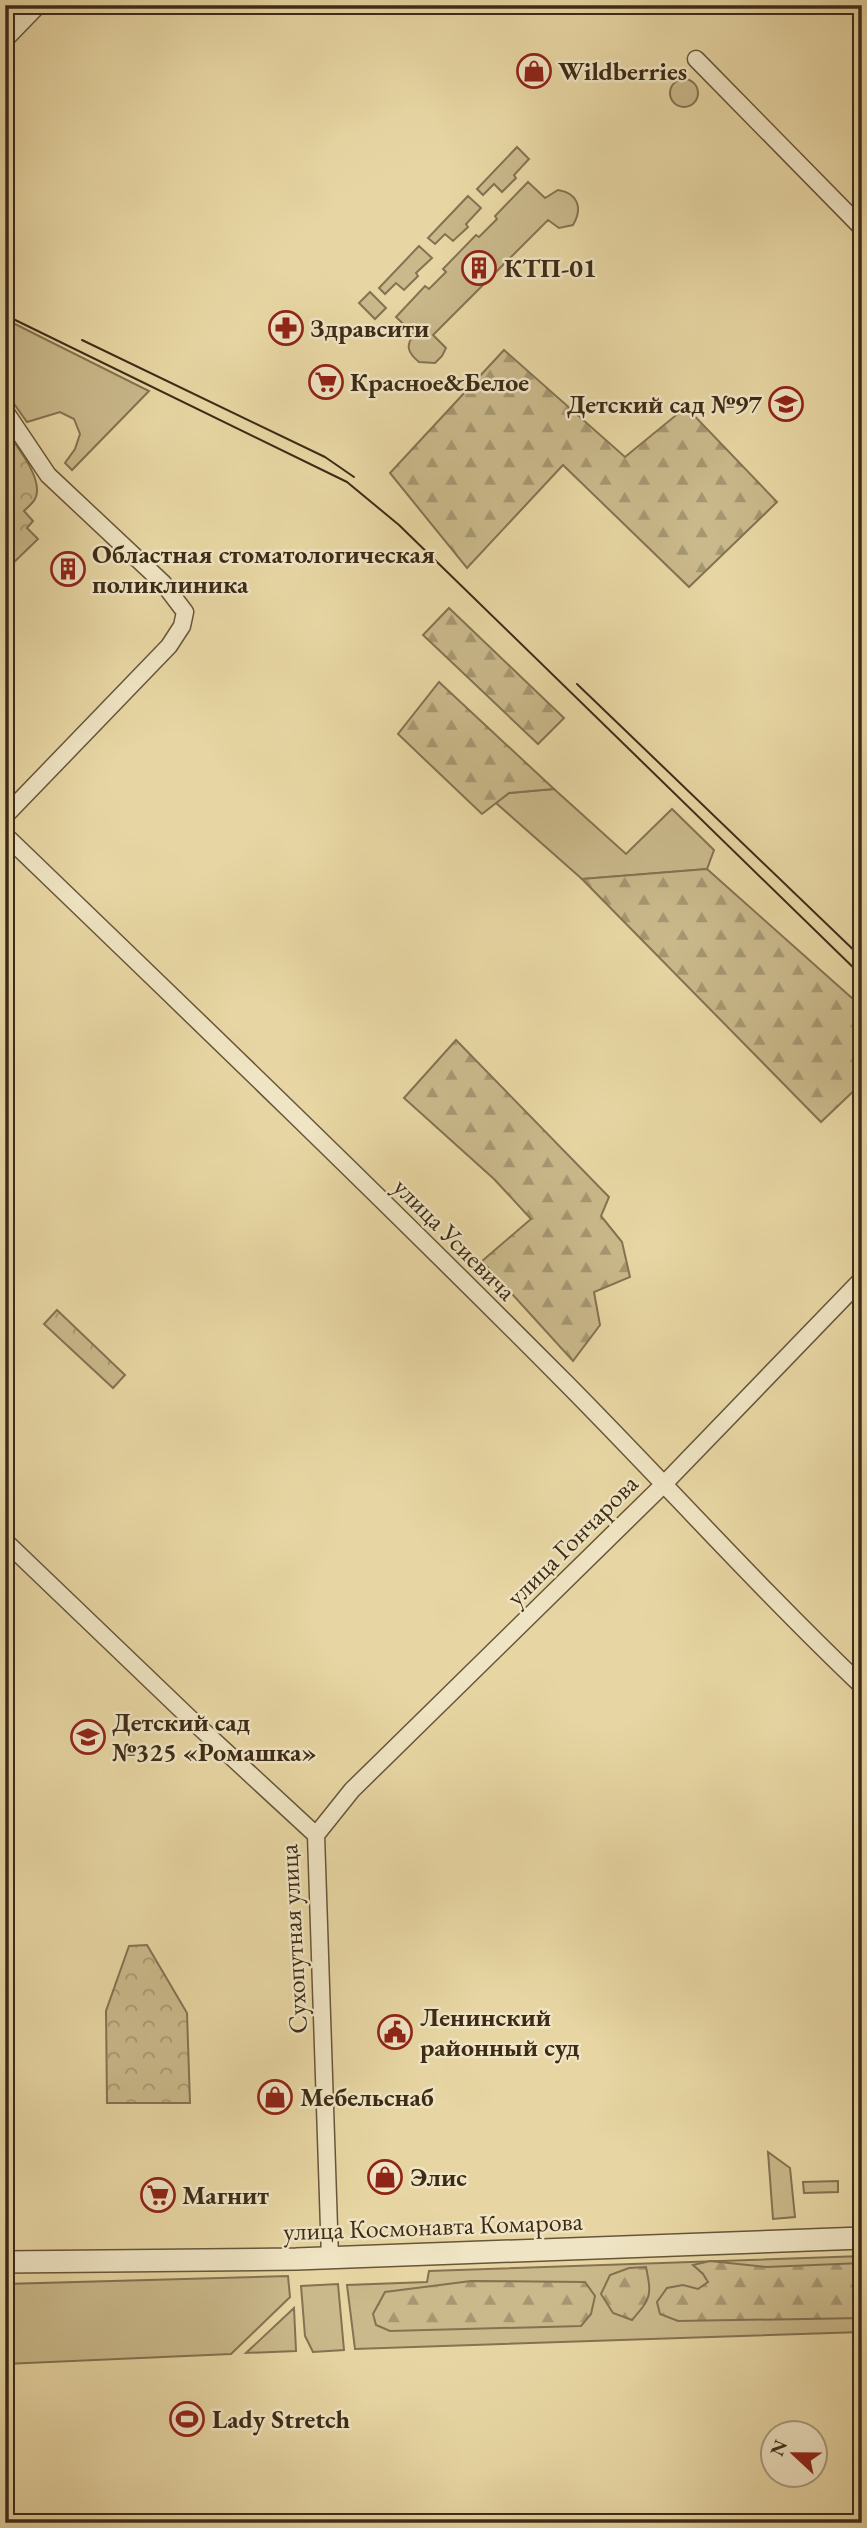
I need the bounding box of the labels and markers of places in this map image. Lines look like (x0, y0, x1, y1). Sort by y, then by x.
shop icon: Wildberries (515, 52, 553, 90)
place label: Wildberries (558, 54, 687, 88)
building icon: КТП-01 (460, 249, 498, 287)
place label: КТП-01 (504, 251, 597, 285)
pharmacy icon: Здравсити (267, 309, 305, 347)
place label: Здравсити (310, 311, 429, 345)
supermarket icon: Красное&Белое (307, 363, 345, 401)
place label: Красное&Белое (350, 365, 529, 399)
school or university icon: Детский сад №97 (767, 385, 805, 423)
place label: Детский сад №97 (567, 387, 762, 421)
place label: Областная стоматологическая поликлиника (92, 537, 435, 601)
building icon: Областная стоматологическая поликлиника (49, 550, 87, 588)
place label: Детский сад №325 «Ромашка» (112, 1705, 317, 1769)
school or university icon: Детский сад №325 «Ромашка» (69, 1718, 107, 1756)
place label: Ленинский районный суд (420, 2000, 580, 2064)
public building icon: Ленинский районный суд (376, 2013, 414, 2051)
shop icon: Мебельснаб (256, 2078, 294, 2116)
place label: Мебельснаб (300, 2080, 434, 2114)
shop icon: Элис (366, 2158, 404, 2196)
place label: Элис (410, 2160, 467, 2194)
supermarket icon: Магнит (139, 2176, 177, 2214)
place label: Магнит (182, 2178, 269, 2212)
sports icon: Lady Stretch (168, 2400, 206, 2438)
place label: Lady Stretch (212, 2402, 350, 2436)

